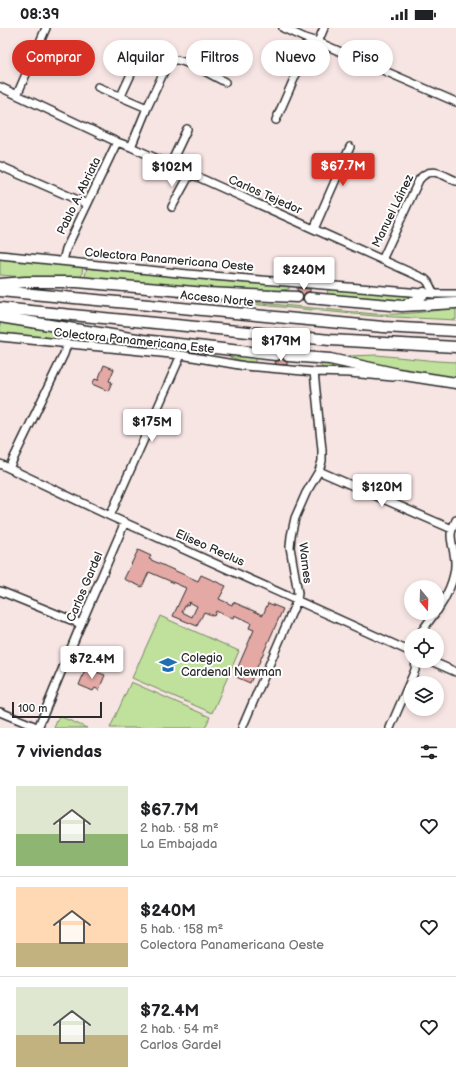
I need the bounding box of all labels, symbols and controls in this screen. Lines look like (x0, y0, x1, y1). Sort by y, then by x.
text: 08:39 (20, 5, 60, 24)
chip: Comprar (12, 40, 95, 76)
chip: Alquilar (103, 40, 178, 76)
chip: Filtros (186, 40, 253, 76)
chip: Nuevo (261, 40, 330, 76)
chip: Piso (338, 40, 393, 76)
pin: $67.7M (310, 153, 376, 187)
pin: $102M (144, 154, 200, 188)
street label: Pablo A. Abriata (54, 155, 104, 237)
text: $67.7M (321, 158, 365, 174)
text: $102M (151, 159, 193, 175)
street label: Carlos Tejedor (226, 172, 305, 218)
street label: Manuel Láinez (369, 172, 417, 250)
street label: Colectora Panamericana Oeste (84, 245, 254, 275)
pin: $240M (276, 257, 332, 291)
text: $240M (283, 262, 325, 278)
street label: Acceso Norte (180, 288, 254, 310)
street label: Colectora Panamericana Este (53, 325, 215, 357)
pin: $179M (253, 328, 309, 362)
text: $179M (261, 333, 301, 349)
pin: $175M (124, 409, 180, 443)
text: $175M (132, 414, 172, 430)
pin: $120M (354, 474, 410, 508)
text: $120M (362, 479, 402, 495)
street label: Eliseo Reclus (173, 526, 247, 570)
street label: Warnes (295, 542, 315, 584)
street label: Carlos Gardel (63, 550, 107, 624)
north arrow (404, 580, 444, 620)
map controls (404, 580, 444, 716)
button: locate (404, 628, 444, 668)
pin: $72.4M (59, 646, 125, 680)
text: $72.4M (69, 651, 115, 667)
place label: Colegio Cardenal Newman (181, 651, 282, 680)
school or university icon: Colegio Cardenal Newman (158, 655, 178, 675)
button: layers (404, 676, 444, 716)
scale bar (12, 700, 102, 719)
text: 100 m (18, 702, 47, 715)
icon: filters (418, 741, 440, 763)
text: 7 viviendas (16, 742, 102, 762)
text: $67.7M (140, 800, 199, 820)
icon: home (48, 802, 96, 850)
icon: heart (418, 815, 440, 837)
text: 2 hab. · 58 m² (140, 820, 219, 836)
text: La Embajada (140, 836, 217, 852)
text: $240M (140, 901, 196, 921)
icon: home (48, 903, 96, 951)
icon: heart (418, 916, 440, 938)
text: 5 hab. · 158 m² (140, 921, 223, 937)
text: Colectora Panamericana Oeste (140, 937, 324, 953)
text: $72.4M (140, 1001, 199, 1021)
icon: home (48, 1003, 96, 1051)
icon: heart (418, 1016, 440, 1038)
text: 2 hab. · 54 m² (140, 1021, 219, 1037)
text: Carlos Gardel (140, 1037, 221, 1053)

